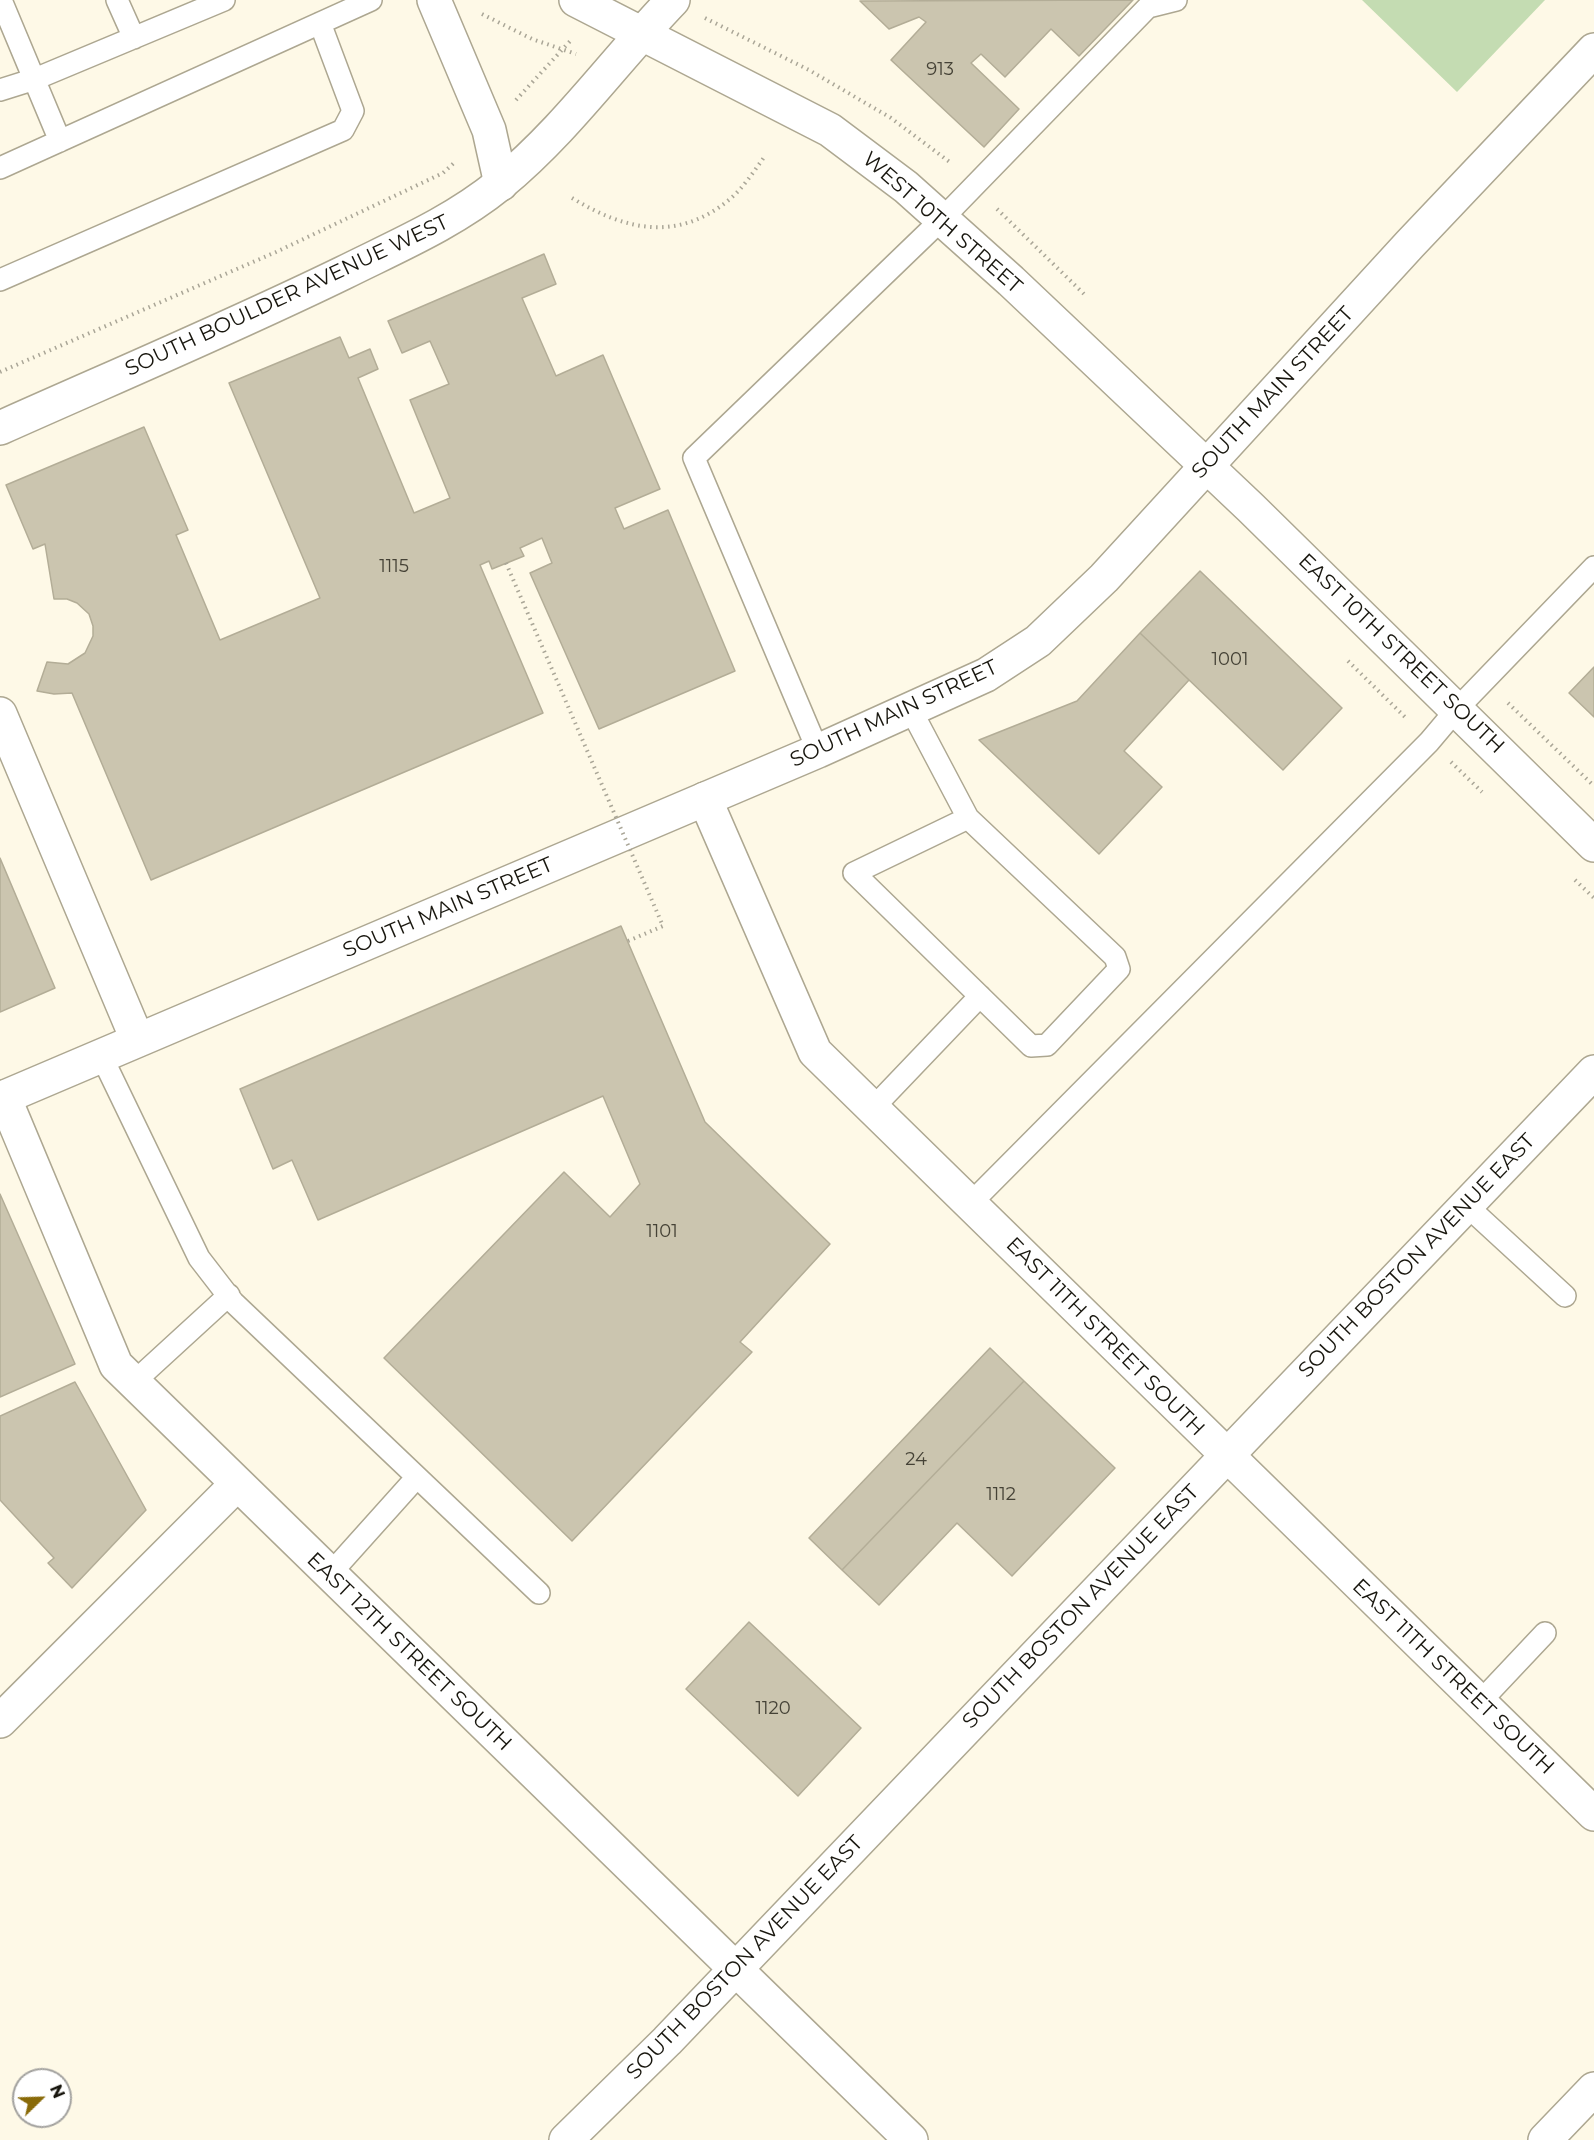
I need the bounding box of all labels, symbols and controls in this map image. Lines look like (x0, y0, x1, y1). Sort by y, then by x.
house number: 913 (926, 59, 954, 81)
street label: WEST 10TH STREET (857, 147, 1027, 299)
street label: SOUTH BOULDER AVENUE WEST (121, 210, 453, 382)
street label: SOUTH MAIN STREET (1187, 302, 1359, 484)
street label: EAST 10TH STREET SOUTH (1293, 549, 1509, 759)
house number: 1115 (379, 556, 409, 578)
house number: 1001 (1212, 649, 1248, 671)
street label: SOUTH MAIN STREET (786, 655, 1002, 773)
street label: SOUTH MAIN STREET (339, 852, 557, 964)
street label: SOUTH BOSTON AVENUE EAST (1293, 1129, 1541, 1383)
house number: 1101 (646, 1221, 678, 1243)
street label: EAST 11TH STREET SOUTH (1000, 1232, 1210, 1442)
house number: 24 (905, 1449, 927, 1471)
street label: SOUTH BOSTON AVENUE EAST (957, 1480, 1205, 1734)
house number: 1112 (986, 1484, 1016, 1506)
street label: EAST 12TH STREET SOUTH (301, 1547, 517, 1757)
street label: EAST 11TH STREET SOUTH (1347, 1574, 1559, 1780)
house number: 1120 (755, 1698, 791, 1720)
street label: SOUTH BOSTON AVENUE EAST (621, 1831, 869, 2085)
north arrow (12, 2068, 72, 2128)
text: N (46, 2082, 68, 2101)

